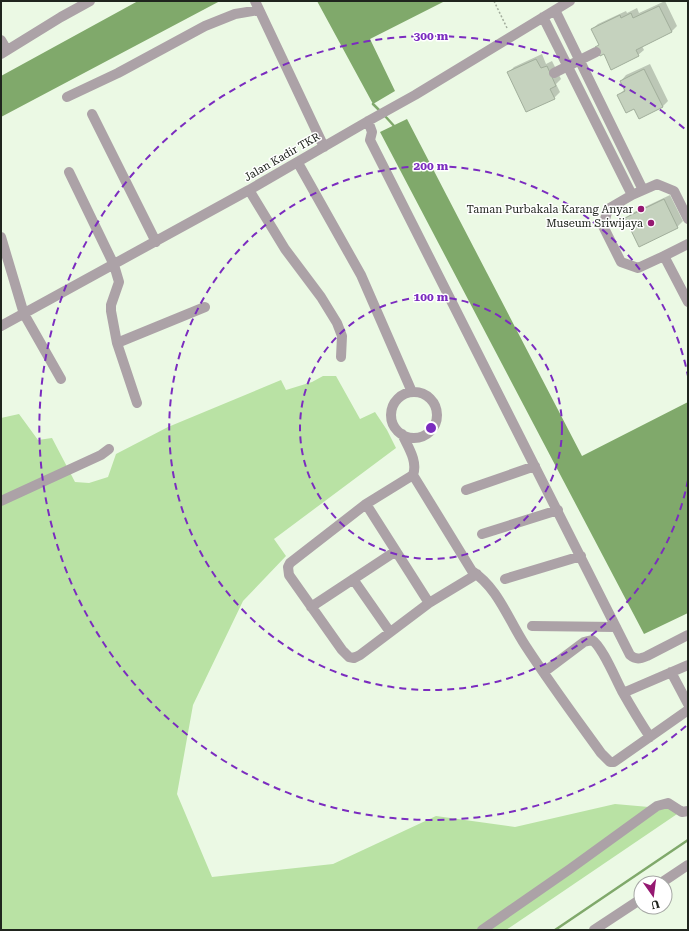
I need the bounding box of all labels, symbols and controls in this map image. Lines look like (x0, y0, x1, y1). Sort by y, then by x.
text: 300 m (414, 29, 449, 43)
street label: Jalan Kadir TKR (242, 130, 323, 184)
text: 200 m (414, 159, 449, 173)
place label: Taman Purbakala Karang Anyar (467, 203, 633, 216)
marker: Taman Purbakala Karang Anyar (636, 204, 646, 214)
place label: Museum Sriwijaya (546, 217, 643, 230)
marker: Museum Sriwijaya (646, 218, 656, 228)
text: 100 m (414, 290, 449, 304)
centre of rings (424, 421, 438, 435)
north arrow (633, 875, 673, 915)
text: U (649, 897, 661, 912)

